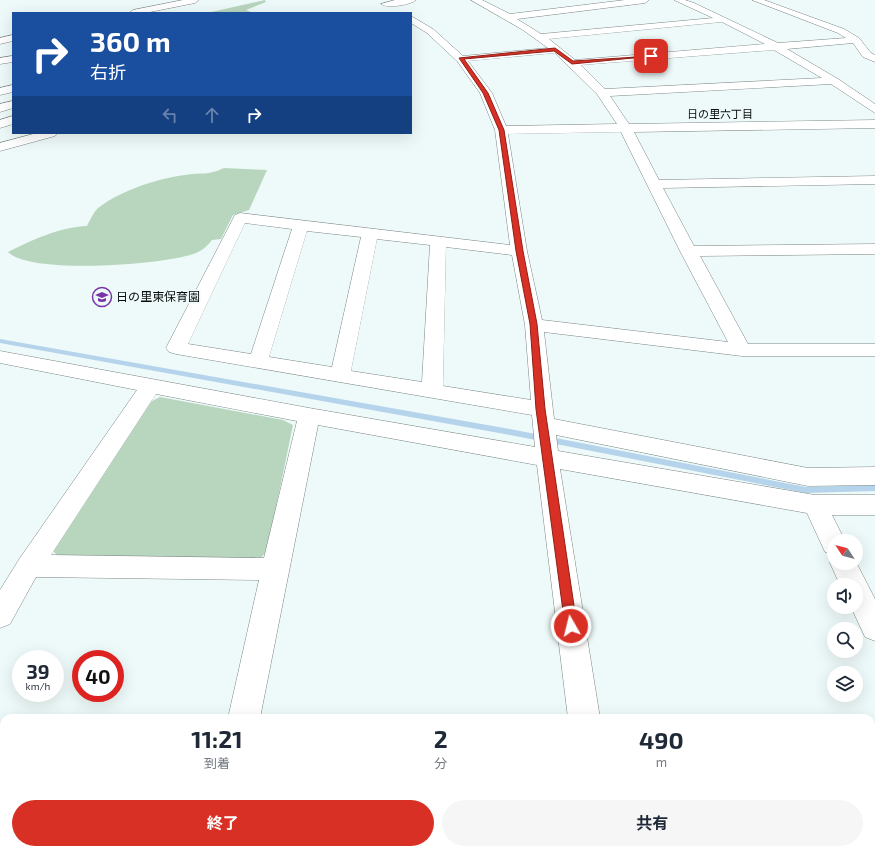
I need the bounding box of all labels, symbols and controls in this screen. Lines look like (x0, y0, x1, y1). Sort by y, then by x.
text: 360 m (90, 24, 171, 58)
icon: right (24, 28, 76, 80)
pin (634, 39, 668, 73)
icon: arrive (640, 45, 662, 67)
text: 右折 (90, 61, 126, 83)
icon: left (159, 104, 181, 126)
icon: ahead (201, 104, 223, 126)
icon: right (243, 104, 265, 126)
district label: 日の里六丁目 (687, 107, 753, 120)
school or university icon: 日の里東保育園 (91, 286, 113, 308)
place label: 日の里東保育園 (116, 289, 200, 303)
north arrow (827, 534, 863, 570)
map controls (827, 534, 863, 702)
button: sound (827, 578, 863, 614)
position arrow (550, 605, 592, 647)
button: search (827, 622, 863, 658)
speed limit sign: 40 (72, 650, 124, 702)
text: 39 (26, 659, 50, 683)
button: layers (827, 666, 863, 702)
text: km/h (26, 680, 50, 692)
text: 11:21 (191, 724, 243, 753)
text: 2 (434, 724, 448, 753)
text: 490 (639, 725, 684, 754)
text: m (656, 754, 667, 770)
text: 到着 (204, 755, 230, 771)
text: 分 (434, 755, 447, 771)
button: 終了 (12, 800, 434, 846)
button: 共有 (442, 800, 863, 846)

